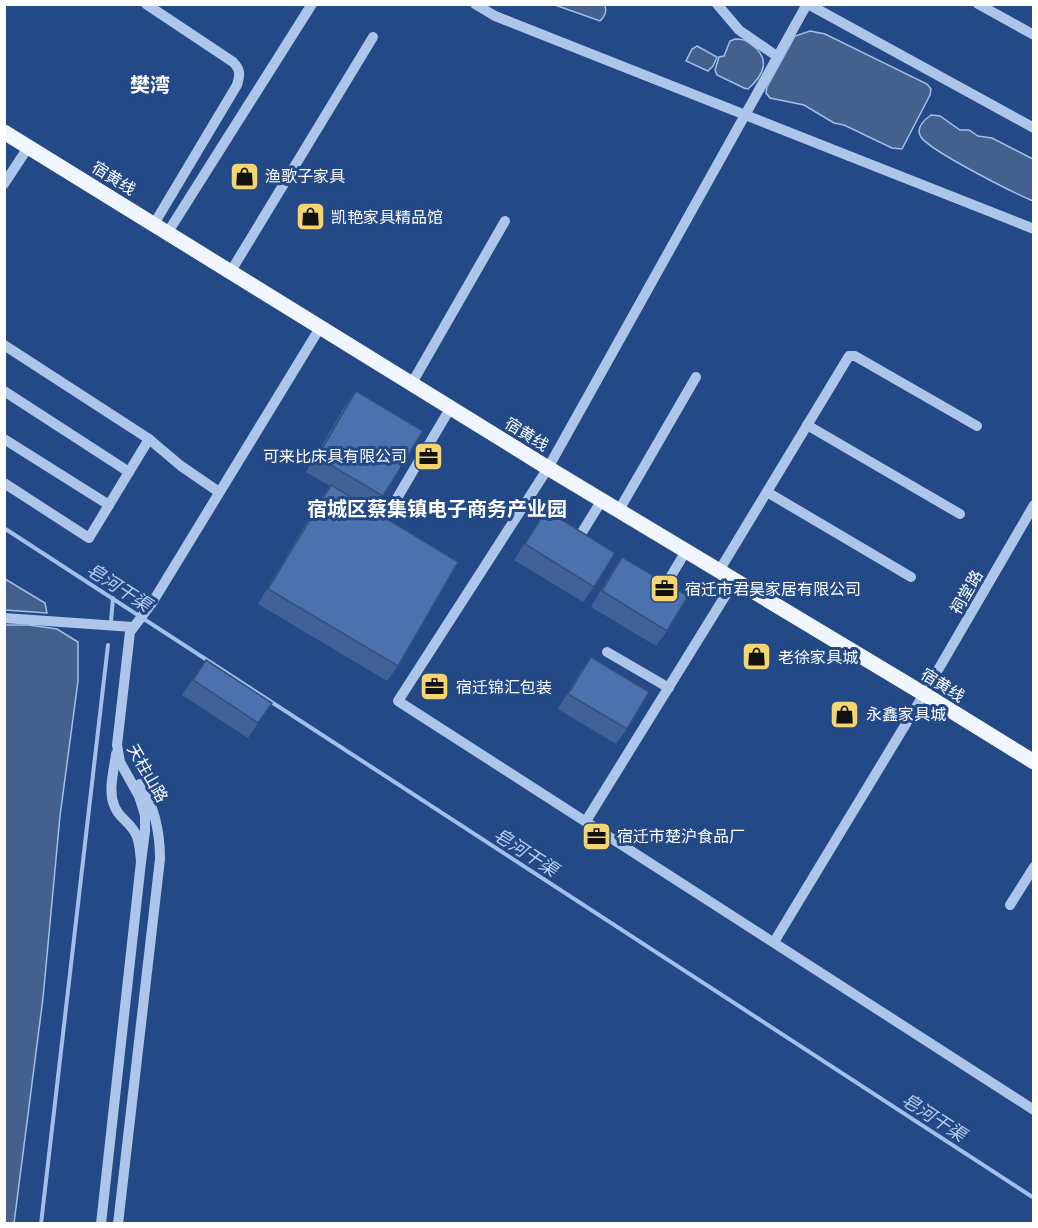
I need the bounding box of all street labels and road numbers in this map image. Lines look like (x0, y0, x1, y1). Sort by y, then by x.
street label: 宿黄线 (88, 157, 140, 199)
street label: 宿黄线 (501, 413, 553, 455)
street label: 祠堂路 (945, 566, 987, 618)
street label: 宿黄线 (917, 664, 969, 706)
street label: 天柱山路 (123, 740, 173, 806)

